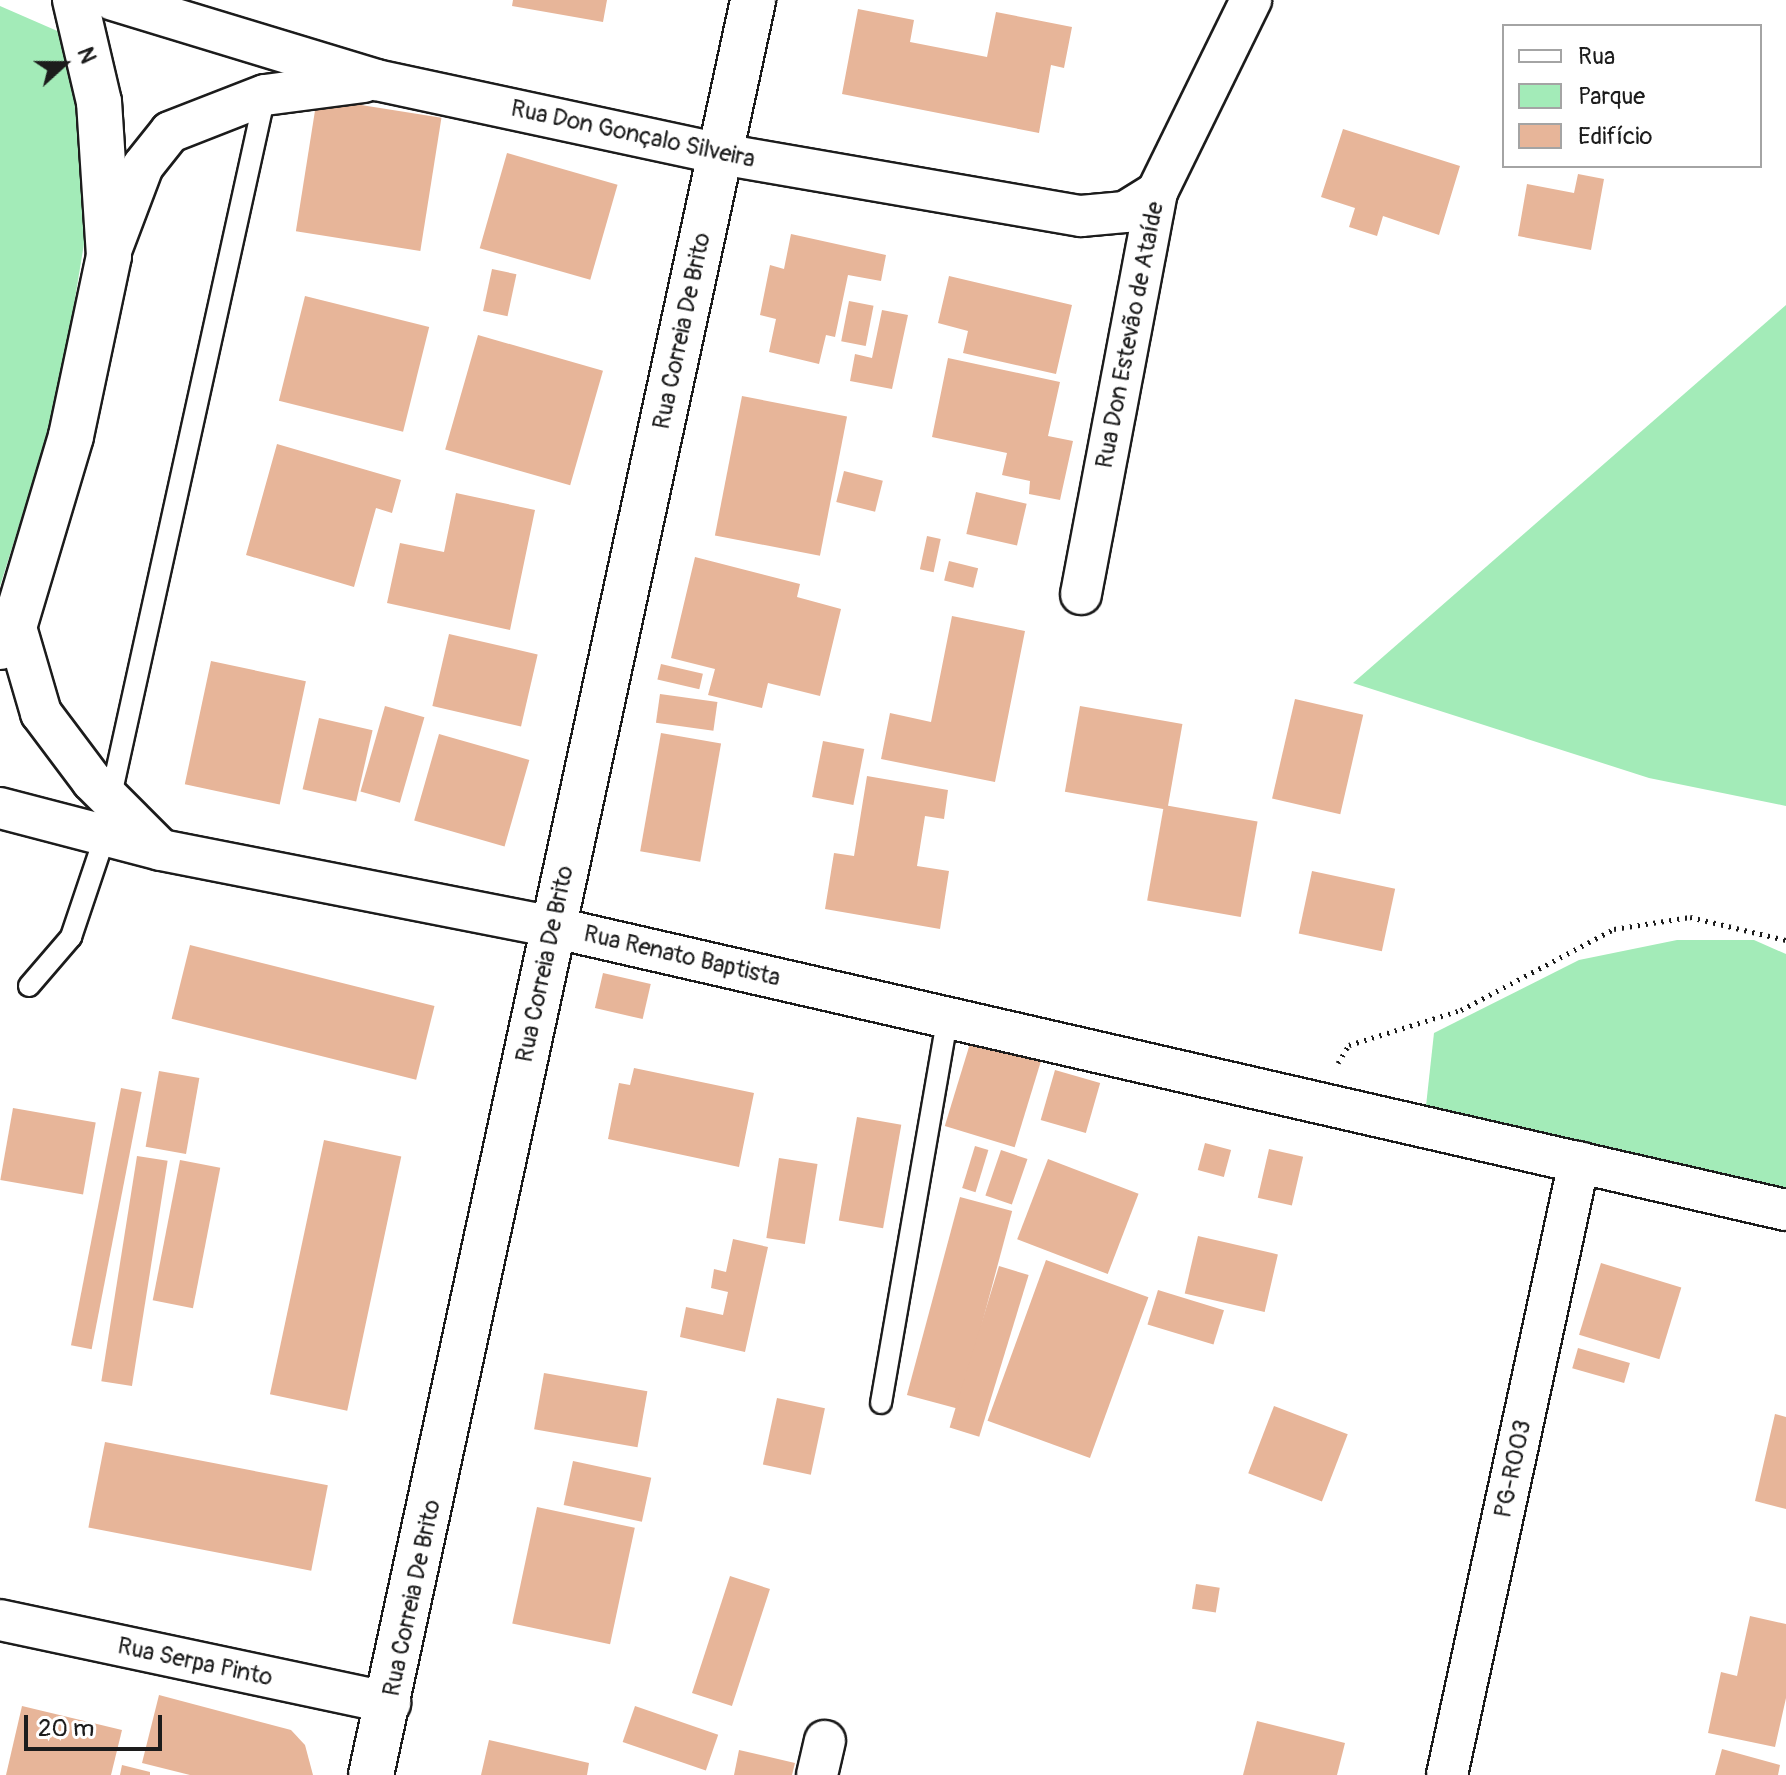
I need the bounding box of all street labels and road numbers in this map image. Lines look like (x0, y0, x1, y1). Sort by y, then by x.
street label: Rua Don Gonçalo Silveira (508, 94, 758, 174)
street label: Rua Don Estevão de Ataíde (1090, 199, 1170, 471)
street label: Rua Correia De Brito (647, 230, 717, 432)
street label: Rua Correia De Brito (510, 863, 580, 1065)
street label: Rua Renato Baptista (581, 919, 783, 993)
street label: PG-R003 (1489, 1417, 1537, 1521)
street label: Rua Correia De Brito (377, 1497, 447, 1699)
street label: Rua Serpa Pinto (115, 1632, 275, 1692)

